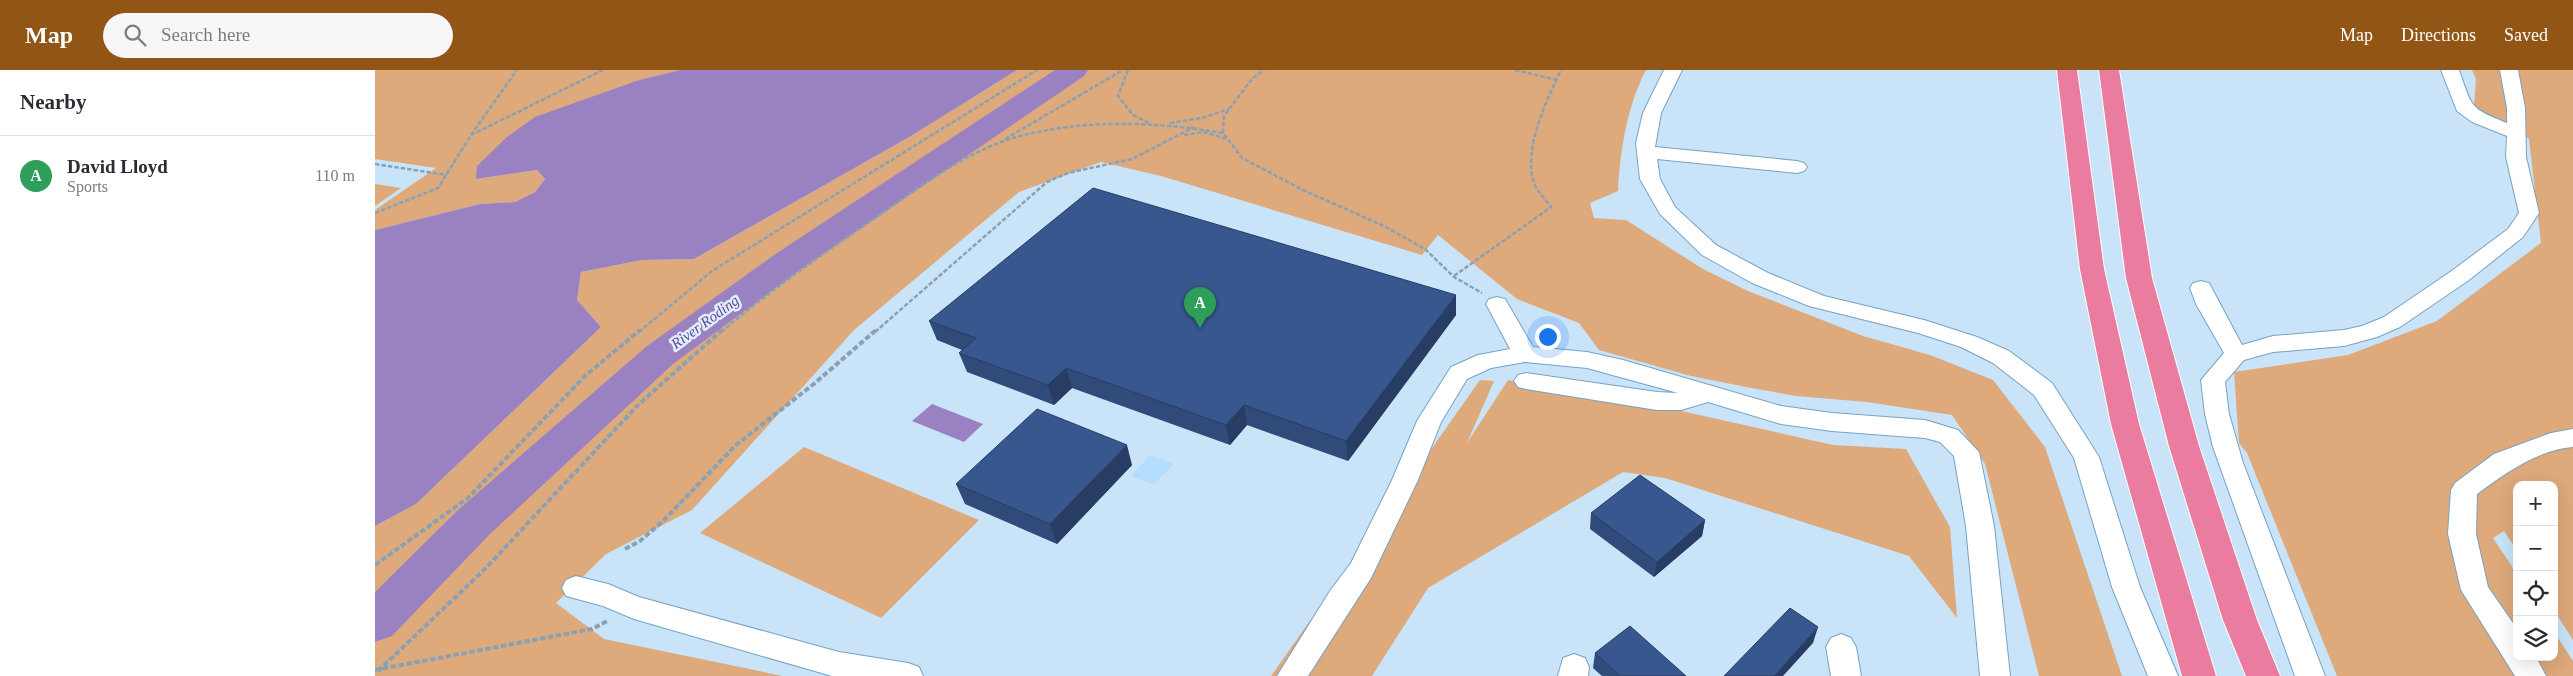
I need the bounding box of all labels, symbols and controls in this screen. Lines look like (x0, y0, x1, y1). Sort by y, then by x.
search box (103, 13, 453, 58)
icon: search (121, 21, 149, 49)
text: Map (25, 22, 73, 48)
text: Search here (161, 24, 250, 45)
text: Map (2340, 25, 2373, 45)
text: Directions (2401, 25, 2476, 45)
text: Saved (2504, 25, 2548, 45)
text: Nearby (20, 90, 87, 114)
text: David Lloyd (67, 156, 168, 177)
text: A (30, 167, 42, 184)
text: 110 m (315, 167, 355, 184)
text: Sports (67, 178, 108, 195)
pin: A (1184, 287, 1216, 328)
water label: River Roding (667, 292, 742, 352)
your location (1535, 324, 1561, 350)
map controls (2513, 481, 2558, 661)
button: + (2513, 481, 2558, 526)
button: − (2513, 526, 2558, 571)
button: locate (2513, 571, 2558, 616)
button: layers (2513, 616, 2558, 661)

